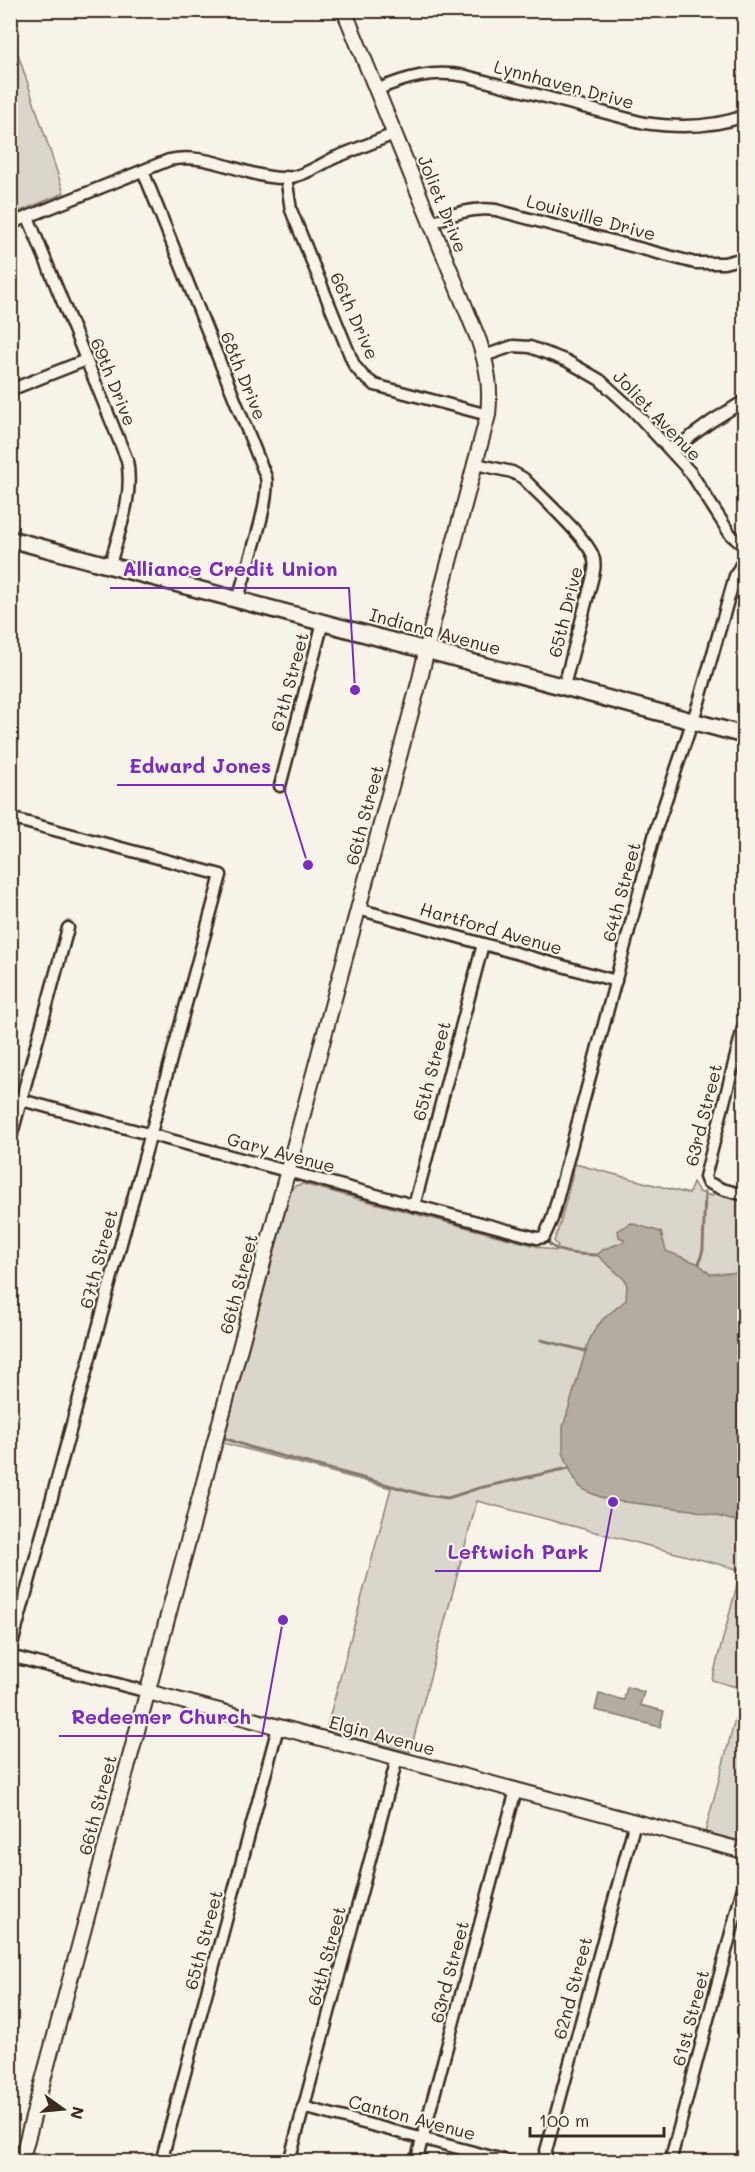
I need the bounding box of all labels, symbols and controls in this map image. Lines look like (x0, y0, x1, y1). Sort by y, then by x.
street label: Lynnhaven Drive (492, 54, 637, 114)
street label: Joliet Drive (413, 151, 473, 256)
street label: Louisville Drive (524, 188, 659, 246)
street label: 66th Drive (325, 268, 385, 363)
street label: 68th Drive (215, 328, 273, 423)
street label: 69th Drive (85, 334, 142, 429)
street label: Joliet Avenue (608, 365, 707, 466)
callout: Alliance Credit Union (110, 550, 349, 588)
text: Alliance Credit Union (123, 555, 337, 581)
street label: 65th Drive (542, 564, 588, 660)
street label: Indiana Avenue (367, 602, 504, 660)
street label: 67th Street (264, 629, 314, 734)
callout: Edward Jones (117, 747, 283, 785)
text: Edward Jones (129, 752, 271, 778)
street label: 66th Street (339, 762, 389, 868)
street label: 64th Street (596, 839, 646, 944)
street label: Hartford Avenue (417, 896, 565, 960)
street label: 65th Street (406, 1018, 456, 1123)
street label: 63rd Street (679, 1061, 727, 1169)
street label: Gary Avenue (225, 1126, 338, 1178)
street label: 67th Street (73, 1206, 123, 1311)
street label: 66th Street (213, 1231, 263, 1337)
callout: Leftwich Park (435, 1533, 600, 1571)
text: Leftwich Park (447, 1538, 589, 1564)
callout: Redeemer Church (59, 1698, 262, 1736)
text: Redeemer Church (71, 1703, 251, 1729)
street label: Elgin Avenue (327, 1709, 438, 1761)
street label: 66th Street (72, 1752, 122, 1858)
street label: 65th Street (178, 1887, 228, 1992)
street label: 64th Street (301, 1903, 351, 2008)
street label: 63rd Street (424, 1918, 474, 2026)
street label: 62nd Street (547, 1934, 597, 2042)
street label: 61st Street (666, 1967, 714, 2068)
north arrow (33, 2079, 93, 2139)
street label: Canton Avenue (346, 2089, 478, 2146)
scale bar (530, 2100, 664, 2138)
text: N (66, 2104, 90, 2122)
text: 100 m (539, 2108, 589, 2132)

